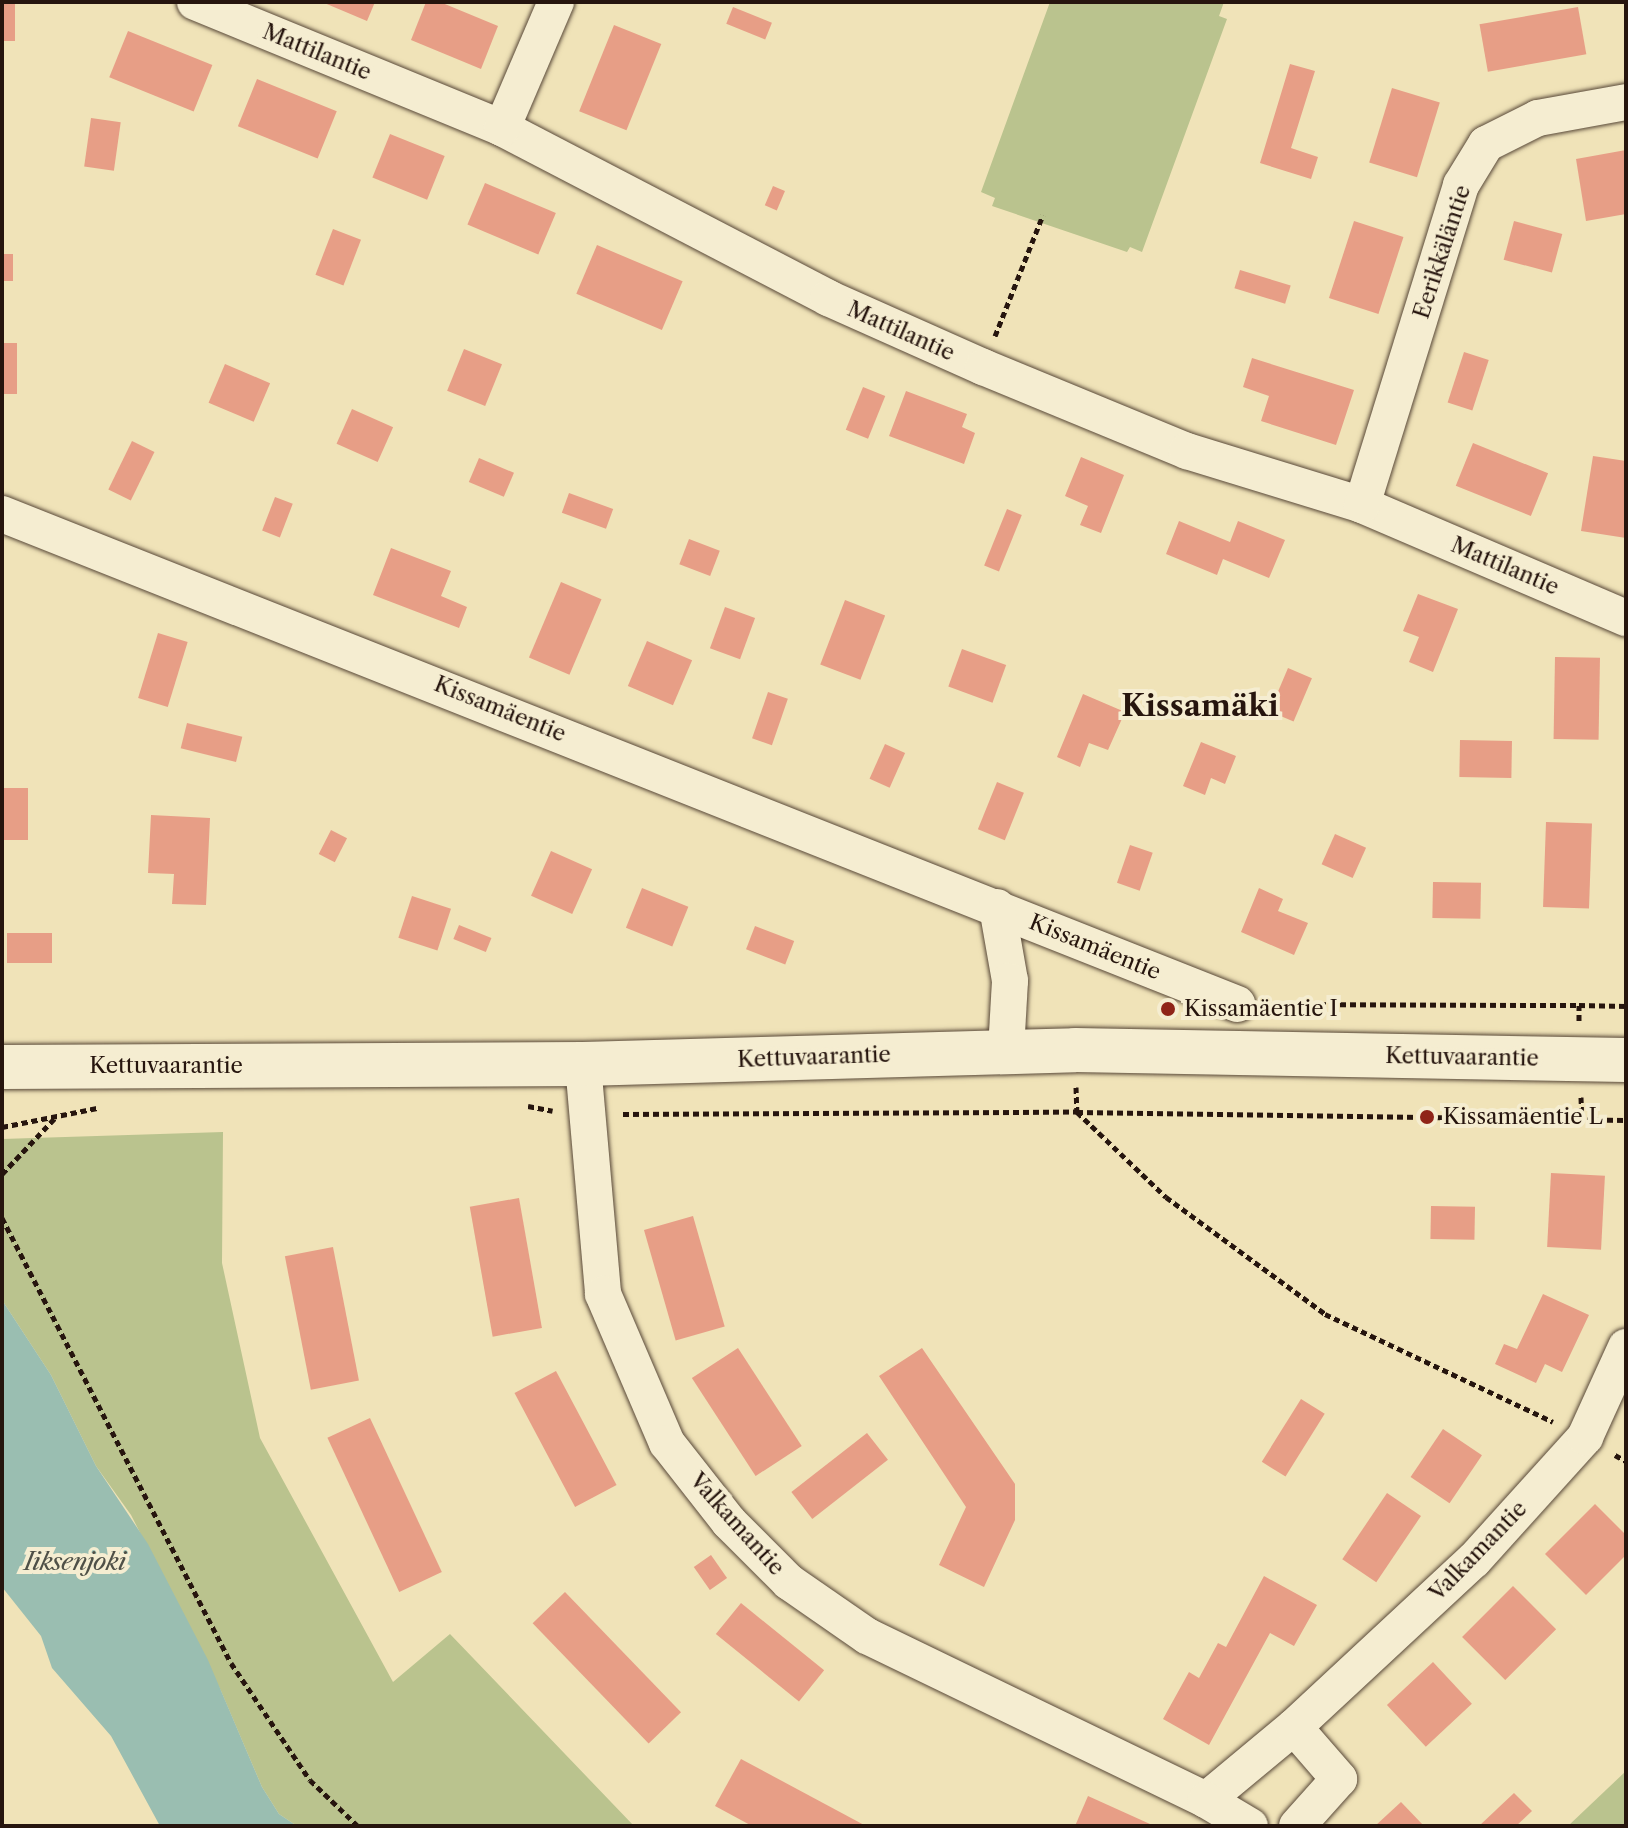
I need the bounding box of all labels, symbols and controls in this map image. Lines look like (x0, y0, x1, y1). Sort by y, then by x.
street label: Mattilantie (259, 18, 375, 86)
street label: Eerikkäläntie (1408, 182, 1476, 322)
street label: Mattilantie (843, 296, 959, 366)
street label: Mattilantie (1447, 531, 1563, 601)
street label: Kissamäentie (430, 671, 570, 747)
district label: Kissamäki (1121, 688, 1279, 724)
street label: Kissamäentie (1025, 909, 1165, 985)
place label: Kissamäentie I (1184, 996, 1338, 1022)
marker: Kissamäentie I (1159, 1000, 1177, 1018)
street label: Kettuvaarantie (737, 1041, 891, 1073)
street label: Kettuvaarantie (1385, 1042, 1539, 1072)
street label: Kettuvaarantie (89, 1053, 243, 1079)
place label: Kissamäentie L (1443, 1104, 1603, 1130)
marker: Kissamäentie L (1418, 1108, 1436, 1126)
street label: Valkamantie (684, 1467, 790, 1581)
street label: Valkamantie (1424, 1496, 1532, 1606)
water label: Iiksenjoki (24, 1548, 126, 1576)

